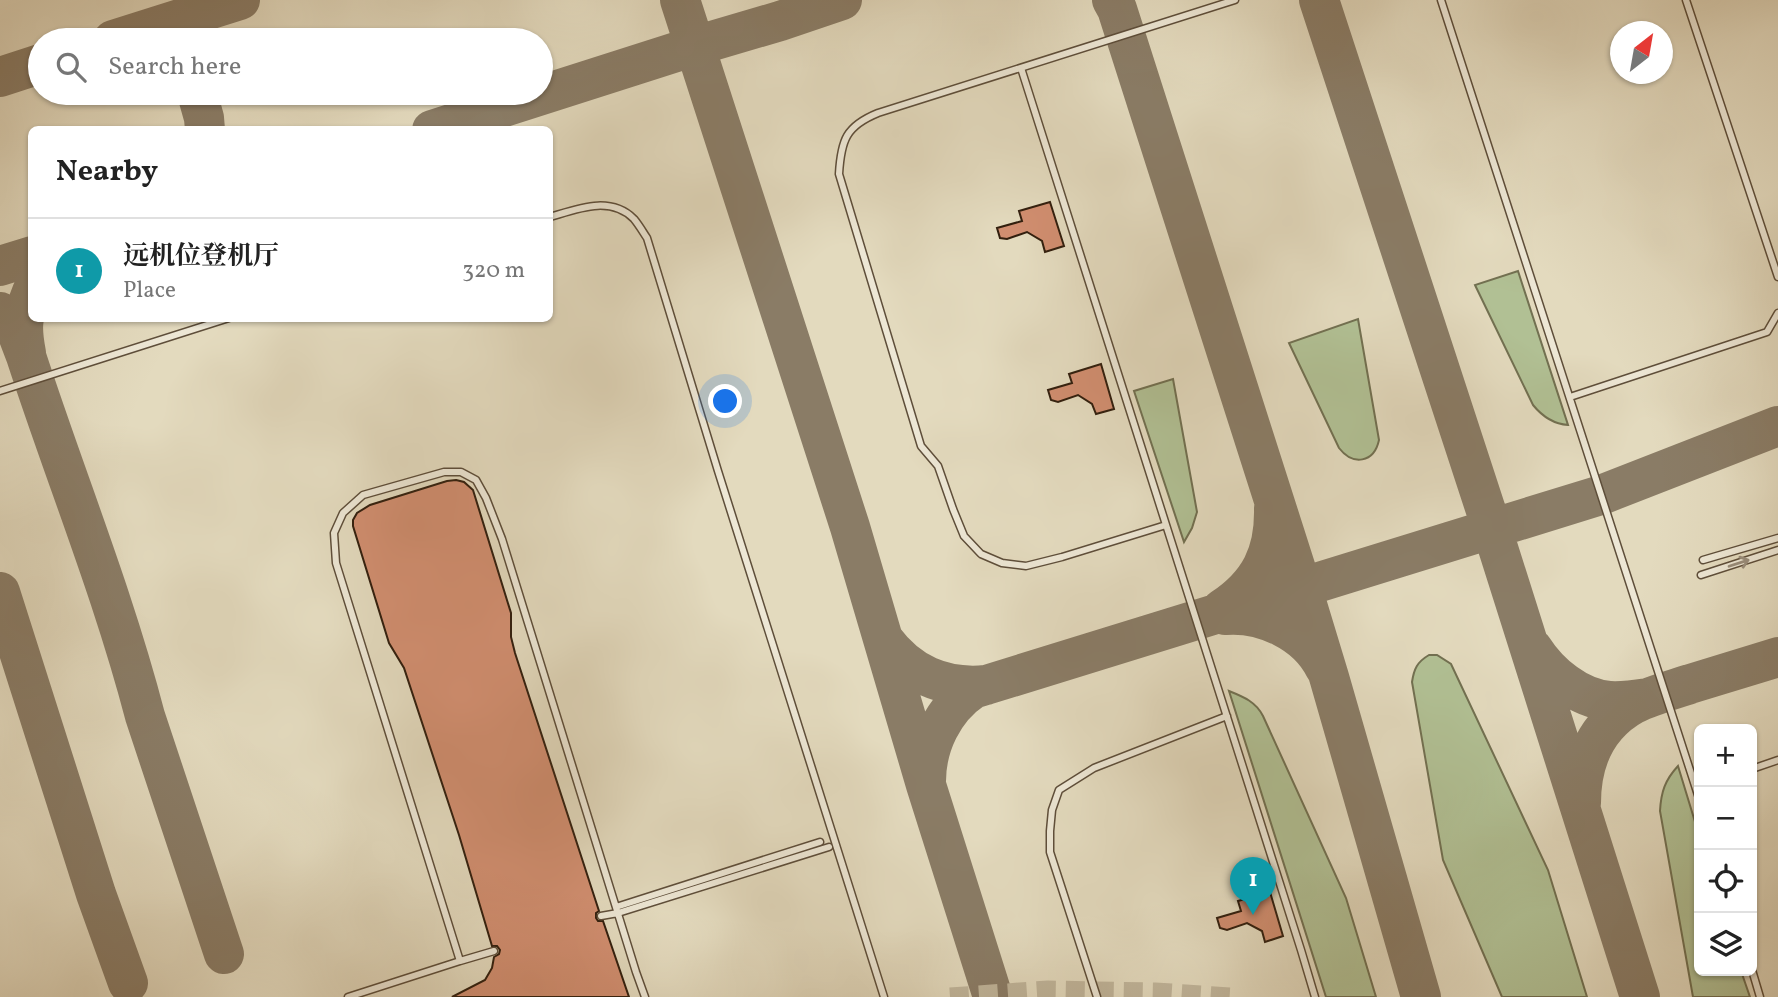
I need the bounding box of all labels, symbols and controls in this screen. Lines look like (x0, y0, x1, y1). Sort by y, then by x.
north arrow (1610, 21, 1673, 84)
search box (28, 28, 553, 105)
icon: search (52, 48, 90, 86)
text: Search here (108, 49, 241, 85)
text: Nearby (56, 151, 158, 193)
text: 远机位登机厅 (123, 239, 279, 275)
text: 1 (74, 255, 84, 287)
text: 320 m (462, 255, 525, 287)
text: Place (123, 275, 176, 307)
your location (708, 384, 742, 418)
one-way arrow (1728, 555, 1750, 568)
map controls (1694, 724, 1757, 976)
button: + (1694, 724, 1757, 787)
button: − (1694, 787, 1757, 850)
button: locate (1694, 850, 1757, 913)
pin: 1 (1230, 857, 1276, 915)
button: layers (1694, 913, 1757, 976)

